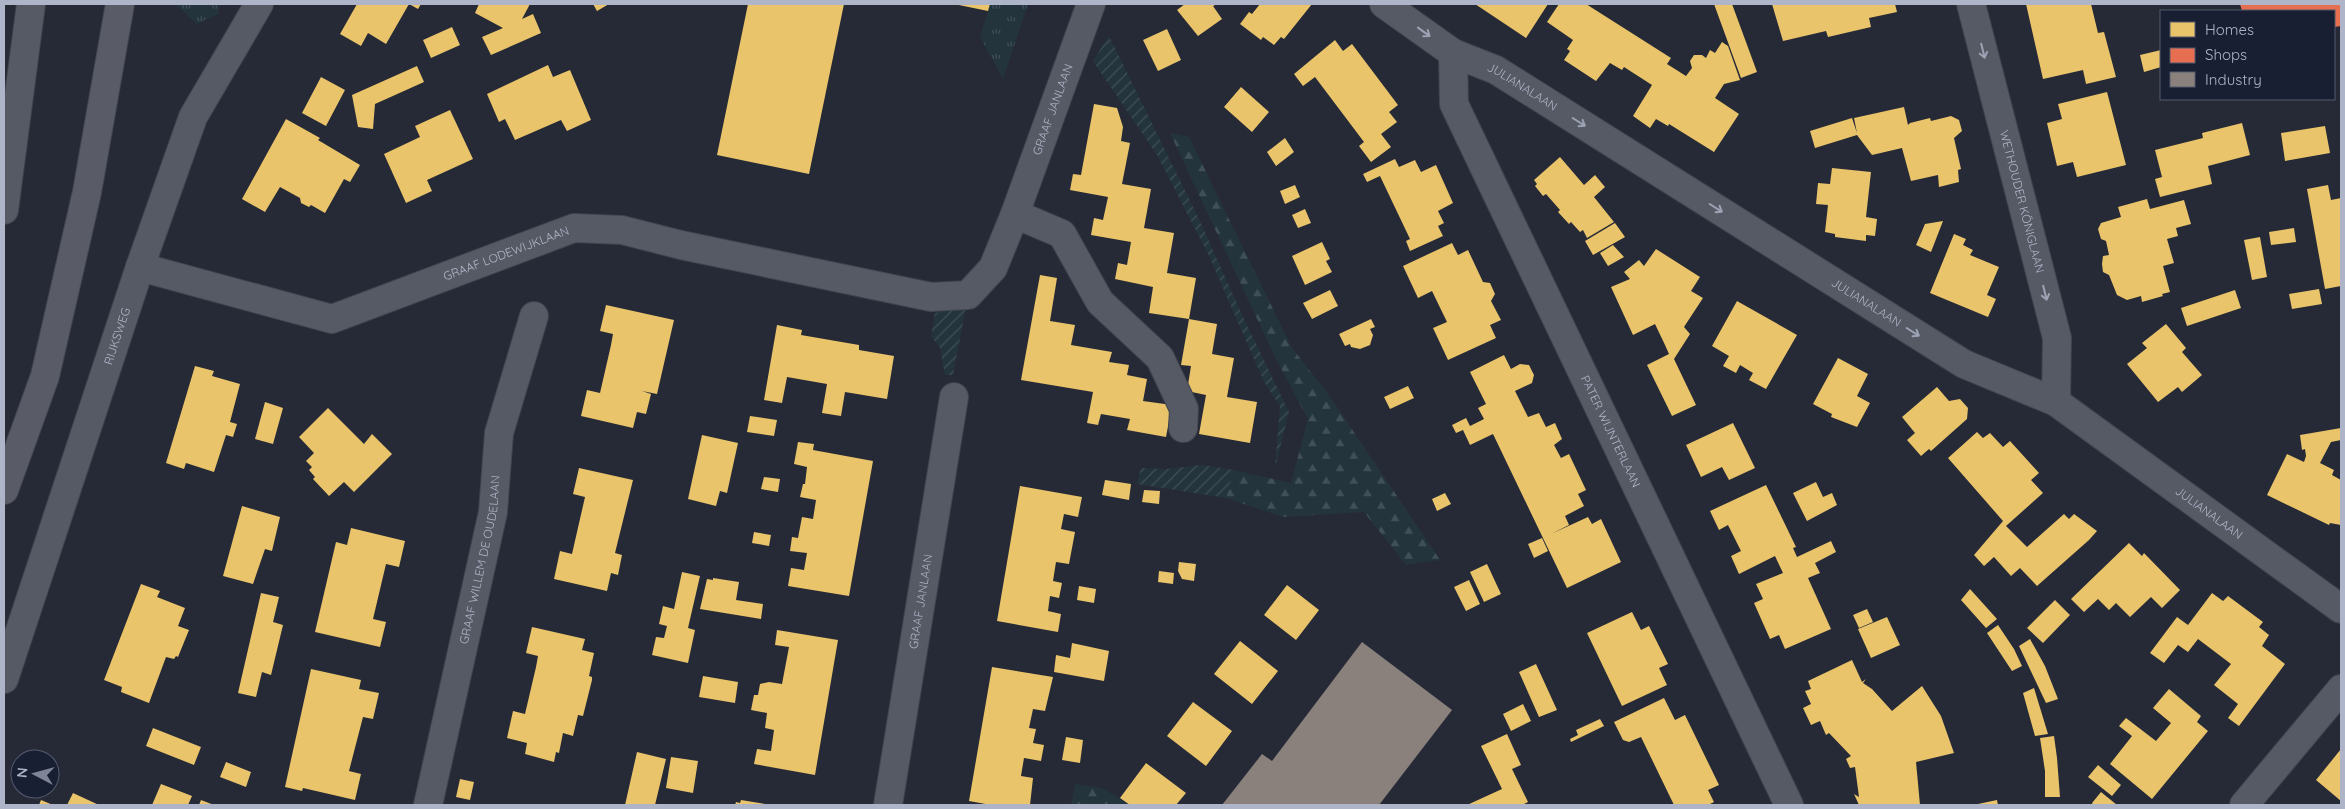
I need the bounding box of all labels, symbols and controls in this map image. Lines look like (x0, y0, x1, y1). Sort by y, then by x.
legend (2160, 10, 2335, 100)
text: Homes (2205, 20, 2254, 39)
one-way arrow (1417, 27, 1431, 37)
one-way arrow (1979, 43, 1988, 59)
text: Shops (2205, 45, 2247, 64)
street label: JULIANALAAN (1485, 59, 1560, 114)
street label: GRAAF JANLAAN (1029, 62, 1076, 157)
text: Industry (2205, 70, 2262, 89)
one-way arrow (1571, 117, 1585, 127)
street label: WETHOUDER KÖNIGLAAN (1997, 128, 2048, 274)
one-way arrow (1709, 204, 1723, 214)
street label: GRAAF LODEWIJKLAAN (441, 223, 571, 283)
street label: JULIANALAAN (1829, 275, 1904, 330)
one-way arrow (2041, 285, 2051, 301)
street label: RIJKSWEG (100, 305, 133, 367)
one-way arrow (1906, 327, 1920, 337)
street label: PATER WIJNTERLAAN (1578, 373, 1644, 490)
street label: GRAAF WILLEM DE OUDELAAN (456, 475, 503, 645)
street label: JULIANALAAN (2172, 483, 2246, 542)
street label: GRAAF JANLAAN (905, 553, 935, 650)
north arrow (10, 749, 60, 799)
text: N (13, 767, 32, 779)

